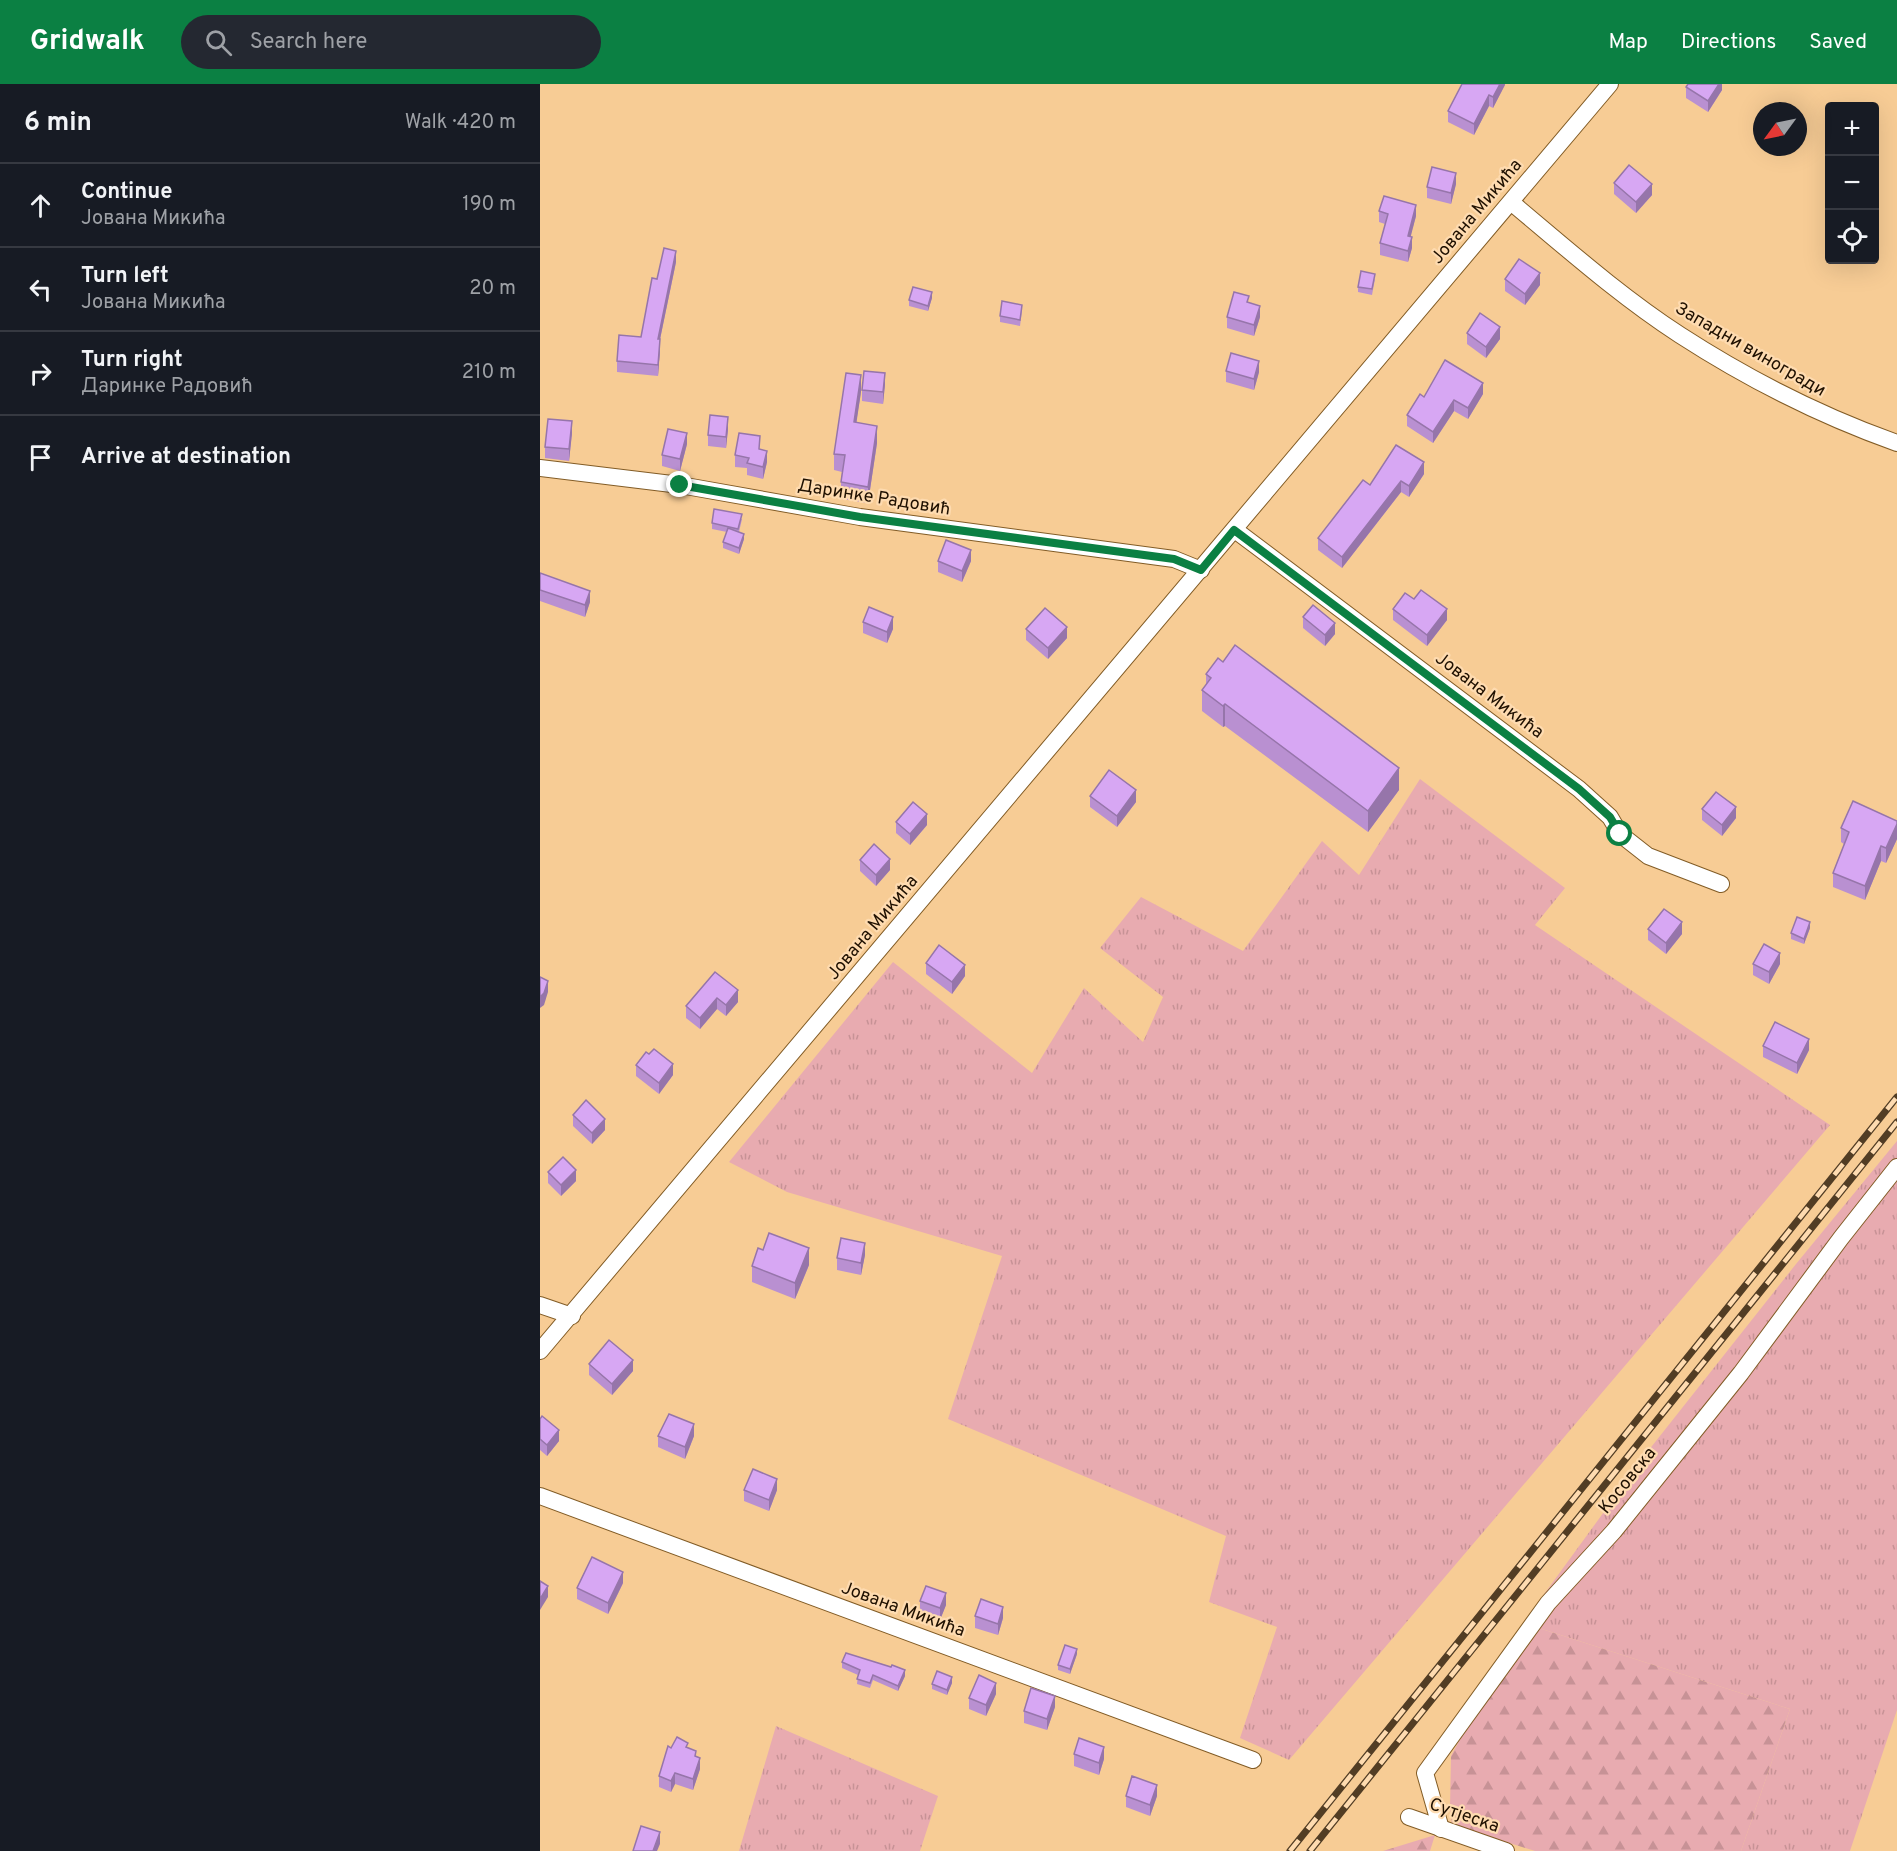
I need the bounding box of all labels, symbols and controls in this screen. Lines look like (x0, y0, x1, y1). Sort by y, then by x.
search box (181, 15, 601, 69)
text: Gridwalk (30, 24, 145, 60)
icon: search (202, 26, 235, 59)
text: Search here (250, 29, 367, 56)
text: Map (1608, 29, 1648, 56)
text: Directions (1681, 29, 1776, 56)
text: Saved (1809, 29, 1867, 56)
north arrow (1753, 102, 1807, 156)
map controls (1825, 102, 1879, 264)
button: + (1825, 102, 1879, 156)
text: 6 min (24, 107, 92, 140)
text: Walk · 420 m (405, 110, 516, 136)
street label: Јована Микића (1426, 155, 1528, 269)
button: − (1825, 156, 1879, 210)
text: Continue (81, 179, 172, 206)
icon: ahead (24, 189, 57, 222)
text: 190 m (462, 192, 516, 218)
text: Јована Микића (81, 206, 226, 232)
button: locate (1825, 210, 1879, 264)
text: Turn left (81, 263, 169, 290)
icon: left (24, 273, 57, 306)
text: 20 m (469, 276, 516, 302)
text: Јована Микића (81, 290, 226, 316)
street label: Западни виногради (1670, 297, 1830, 403)
text: Turn right (81, 347, 183, 374)
icon: right (24, 357, 57, 390)
text: 210 m (462, 360, 516, 386)
text: Даринке Радовић (81, 374, 253, 400)
icon: arrive (24, 441, 57, 474)
text: Arrive at destination (81, 444, 291, 471)
route end (666, 471, 692, 497)
street label: Даринке Радовић (796, 475, 952, 521)
street label: Јована Микића (1430, 648, 1548, 744)
route start (1606, 820, 1632, 846)
street label: Јована Микића (822, 871, 924, 985)
street label: Косовска (1594, 1443, 1662, 1519)
street label: Јована Микића (838, 1577, 968, 1643)
street label: Сутјеска (1426, 1793, 1502, 1839)

